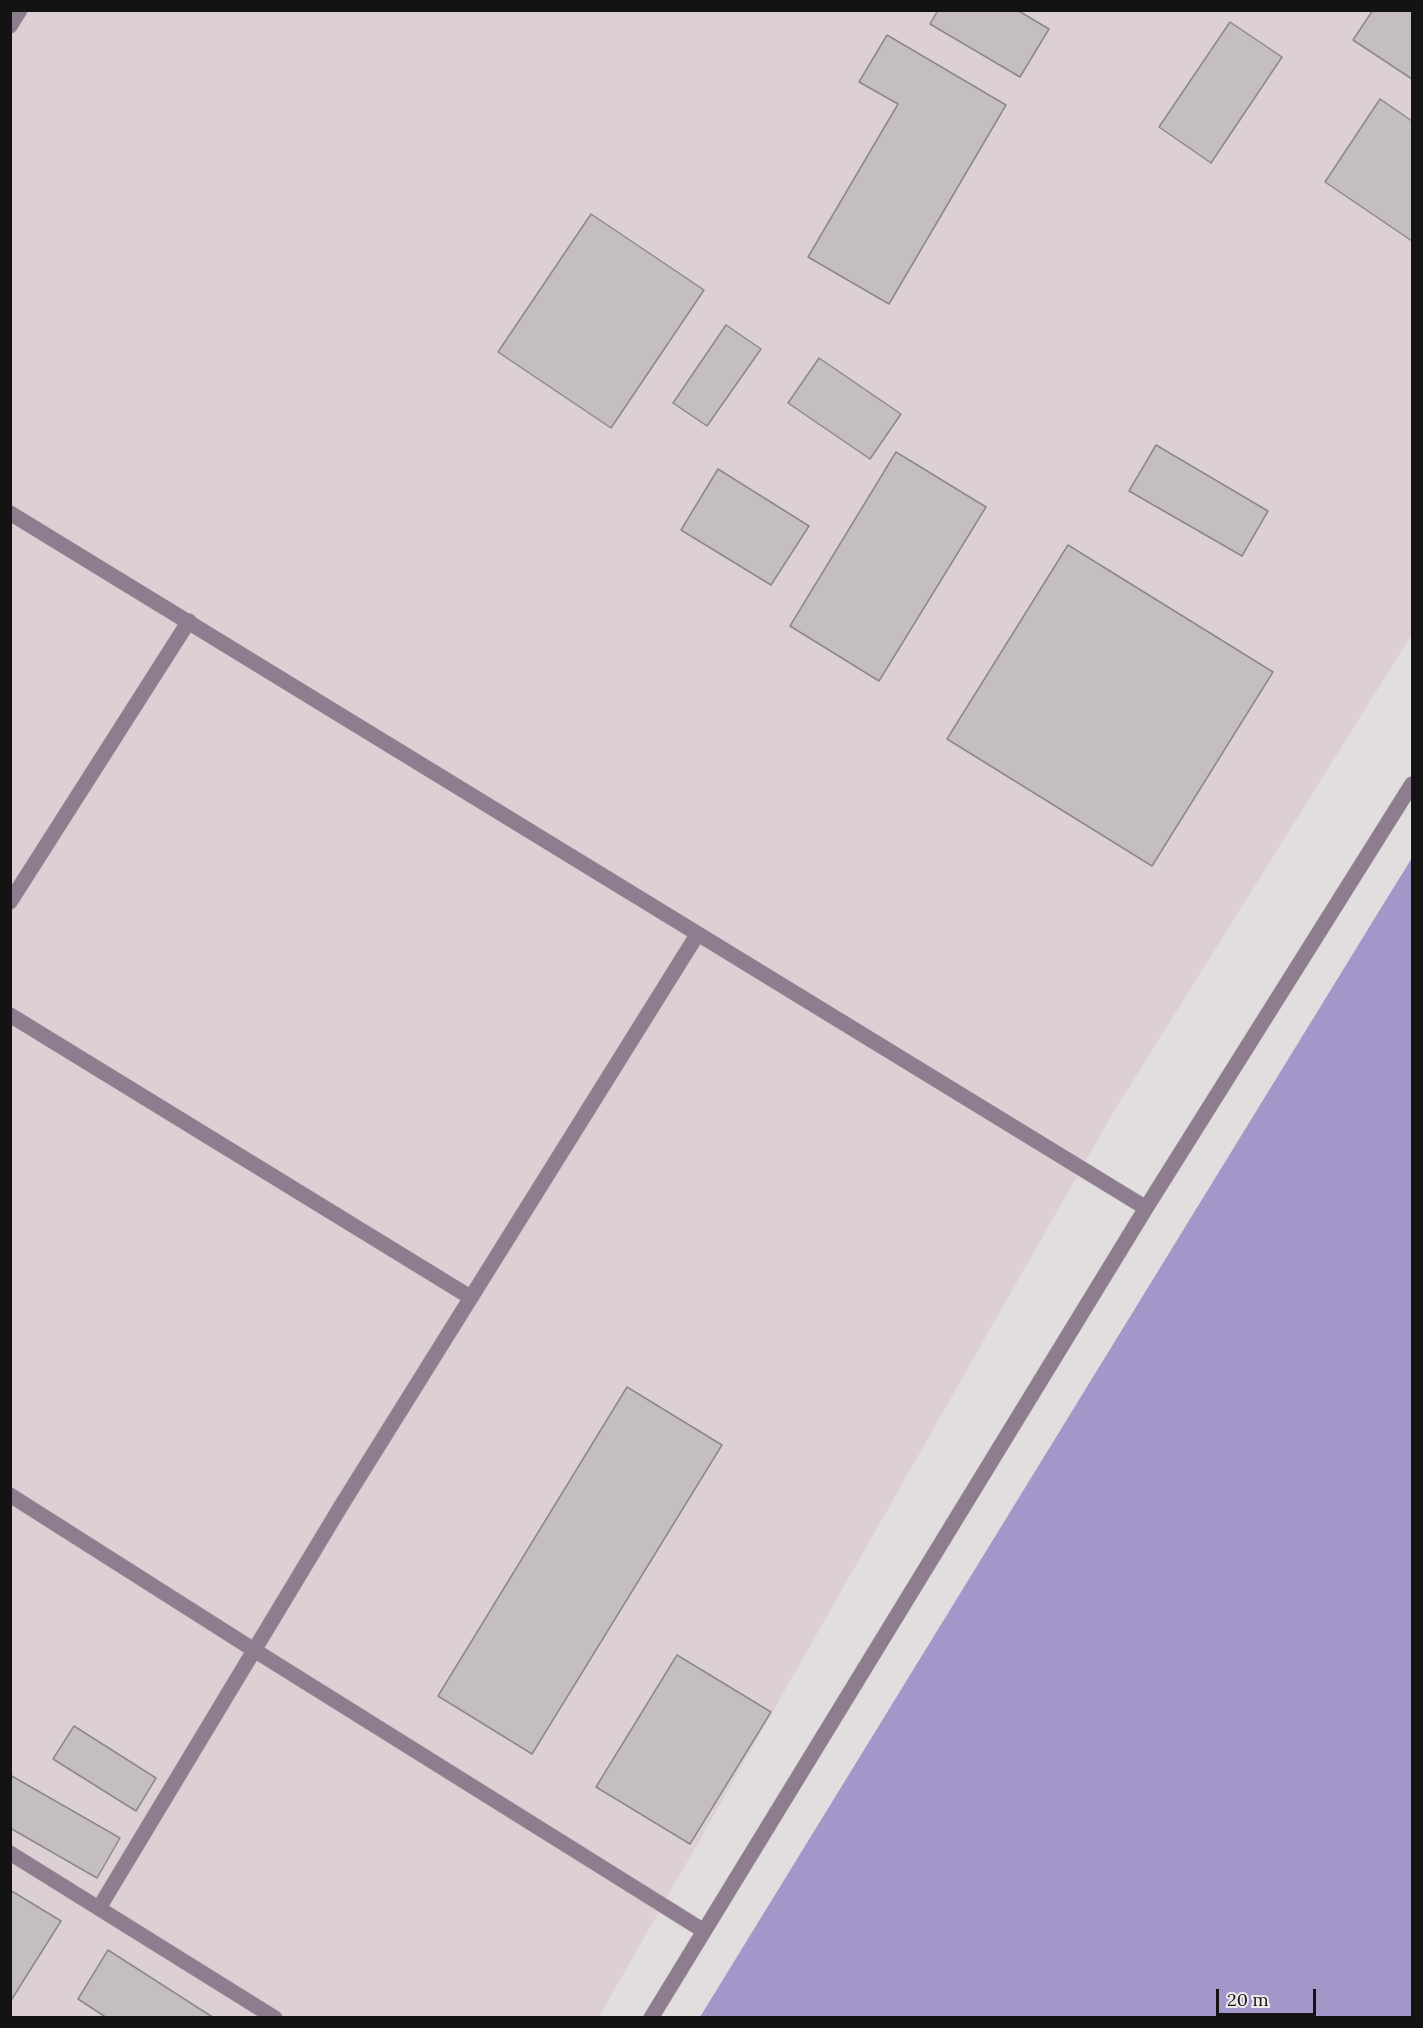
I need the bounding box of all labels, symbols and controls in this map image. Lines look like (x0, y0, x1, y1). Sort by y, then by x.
scale bar (1219, 1977, 1320, 2015)
text: 20 m (1227, 1988, 1269, 2011)

